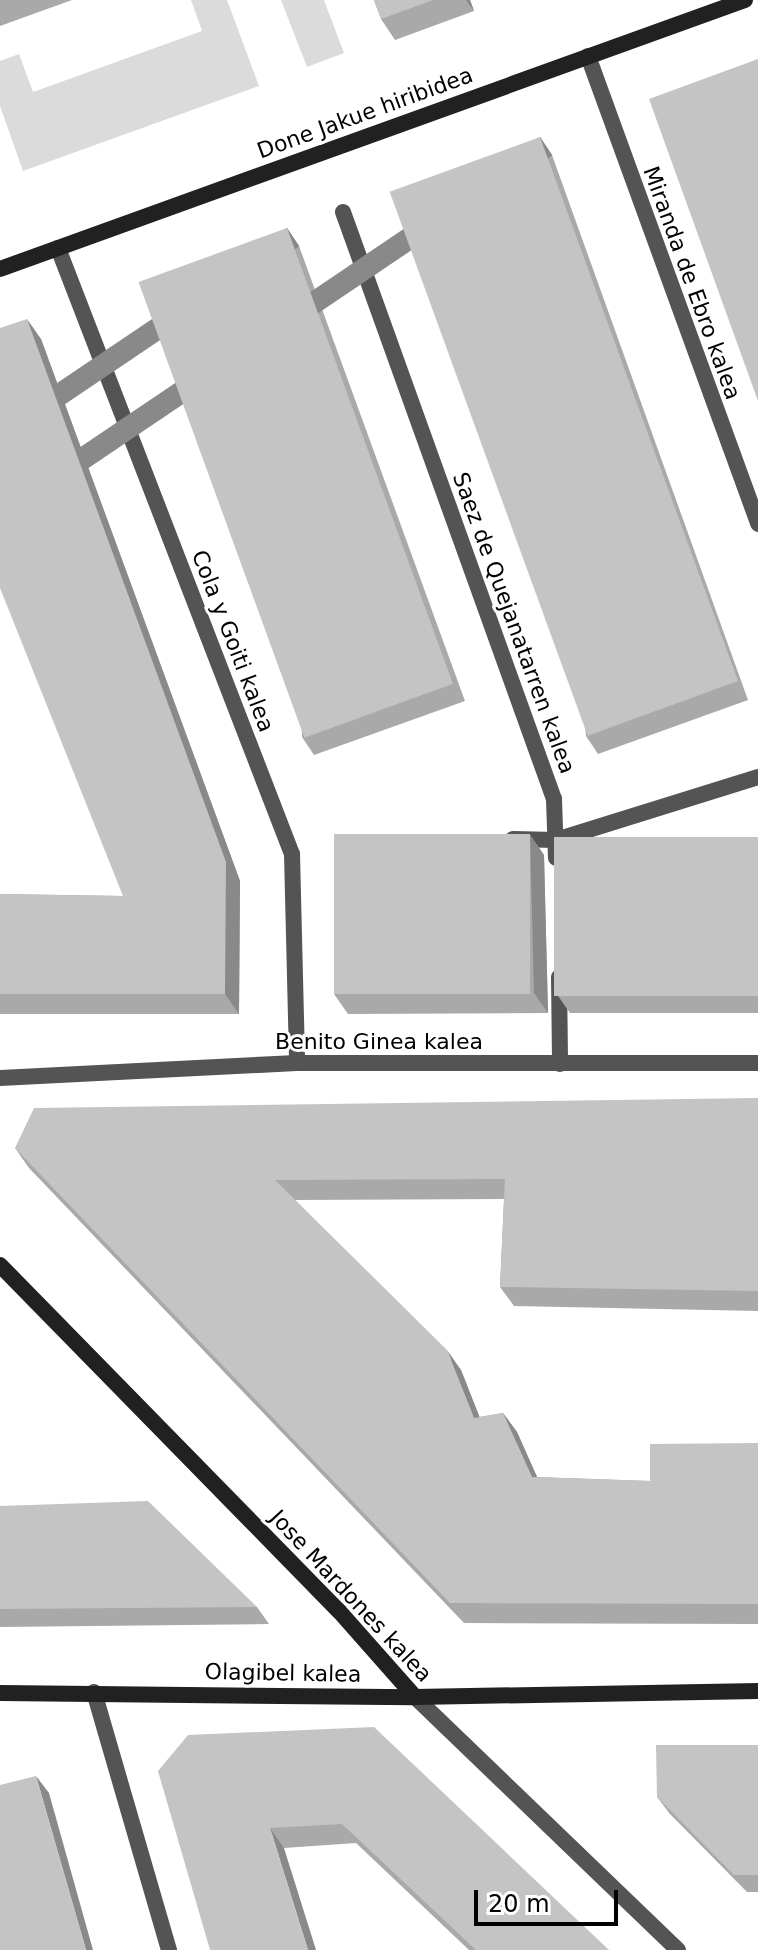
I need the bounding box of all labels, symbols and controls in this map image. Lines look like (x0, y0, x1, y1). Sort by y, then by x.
street label: Done Jakue hiribidea (254, 62, 476, 164)
street label: Miranda de Ebro kalea (637, 163, 747, 403)
street label: Saez de Quejanatarren kalea (447, 469, 581, 777)
street label: Cola y Goiti kalea (186, 546, 280, 736)
street label: Benito Ginea kalea (275, 1029, 483, 1055)
street label: Jose Mardones kalea (264, 1505, 438, 1687)
street label: Olagibel kalea (205, 1658, 361, 1688)
scale bar (478, 1874, 622, 1924)
text: 20 m (488, 1890, 550, 1918)

